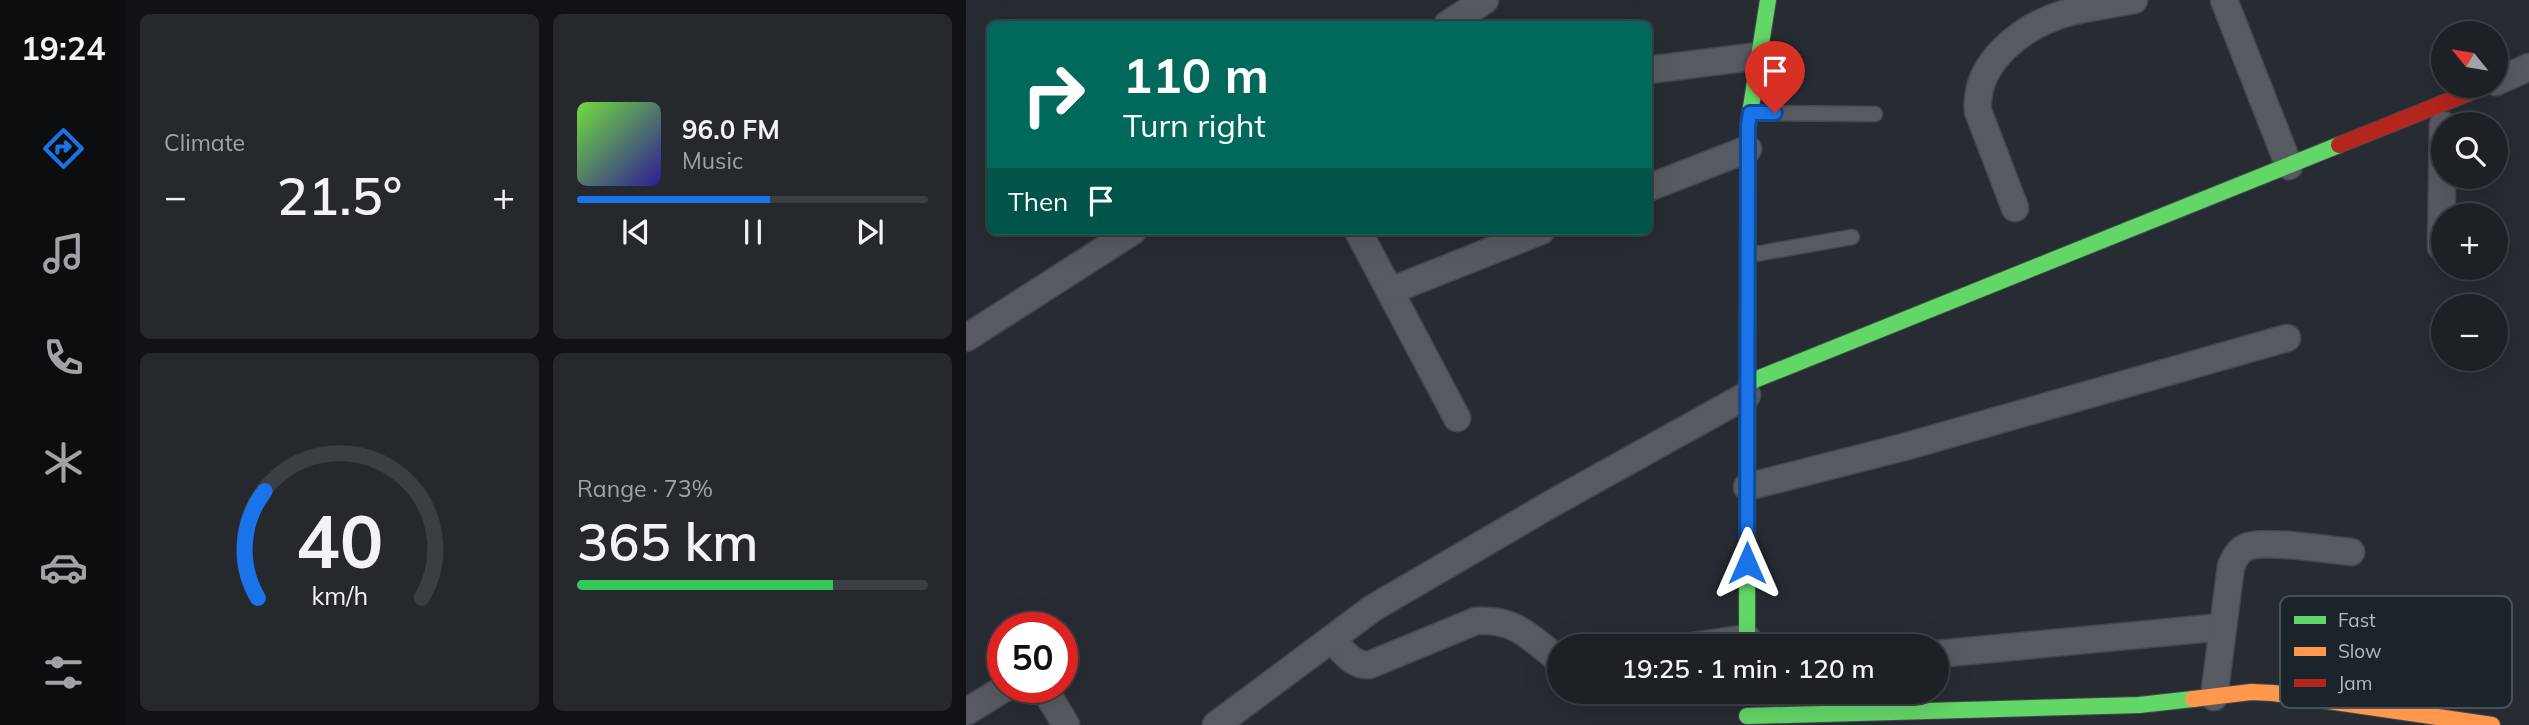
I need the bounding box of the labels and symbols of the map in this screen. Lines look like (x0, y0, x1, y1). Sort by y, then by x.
north arrow (2431, 21, 2508, 98)
pin (1745, 41, 1805, 113)
position arrow (1710, 526, 1784, 600)
legend (2280, 596, 2512, 708)
text: Fast (2338, 608, 2376, 632)
speed limit sign: 50 (987, 612, 1078, 703)
text: Slow (2338, 639, 2382, 663)
text: Jam (2338, 671, 2372, 695)

